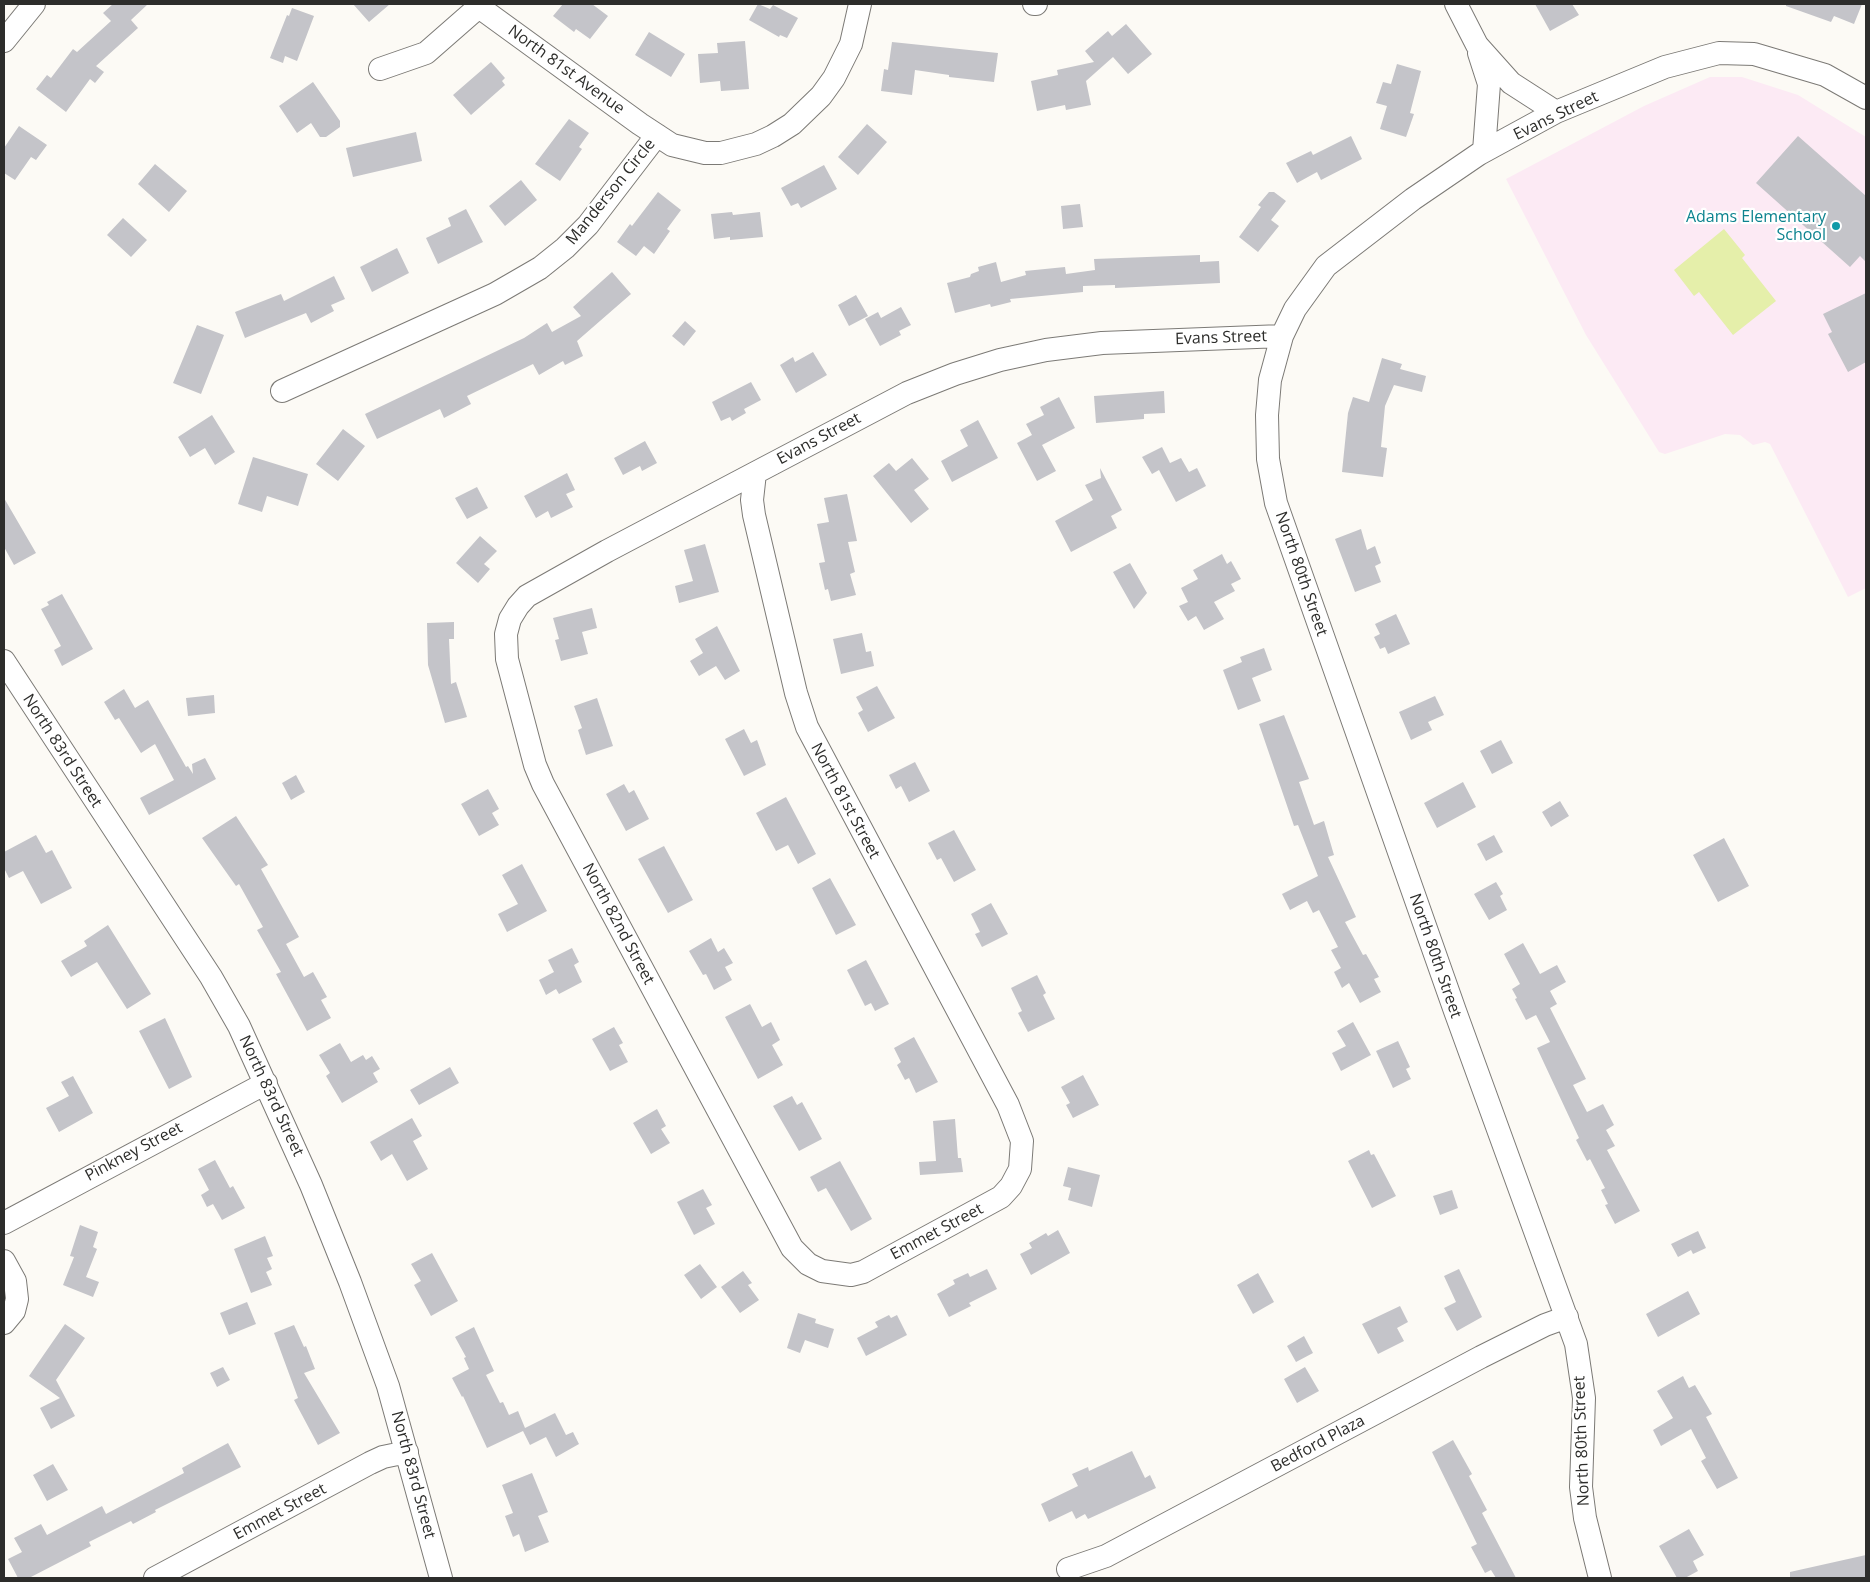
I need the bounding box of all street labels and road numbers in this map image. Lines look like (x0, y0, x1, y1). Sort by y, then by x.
street label: North 81st Avenue (504, 21, 628, 119)
street label: Evans Street (1510, 87, 1602, 145)
street label: Manderson Circle (562, 135, 660, 249)
street label: Evans Street (1175, 327, 1267, 349)
street label: Evans Street (774, 409, 864, 469)
street label: North 80th Street (1271, 509, 1331, 639)
street label: North 83rd Street (18, 691, 106, 811)
street label: North 81st Street (806, 740, 884, 862)
street label: North 82nd Street (578, 860, 658, 988)
street label: North 80th Street (1405, 891, 1465, 1021)
street label: North 83rd Street (235, 1032, 307, 1160)
street label: Pinkney Street (82, 1118, 186, 1186)
street label: Emmet Street (887, 1200, 987, 1264)
street label: North 80th Street (1570, 1375, 1594, 1507)
street label: North 83rd Street (387, 1409, 439, 1541)
street label: Bedford Plaza (1268, 1411, 1368, 1477)
street label: Emmet Street (230, 1480, 330, 1544)

